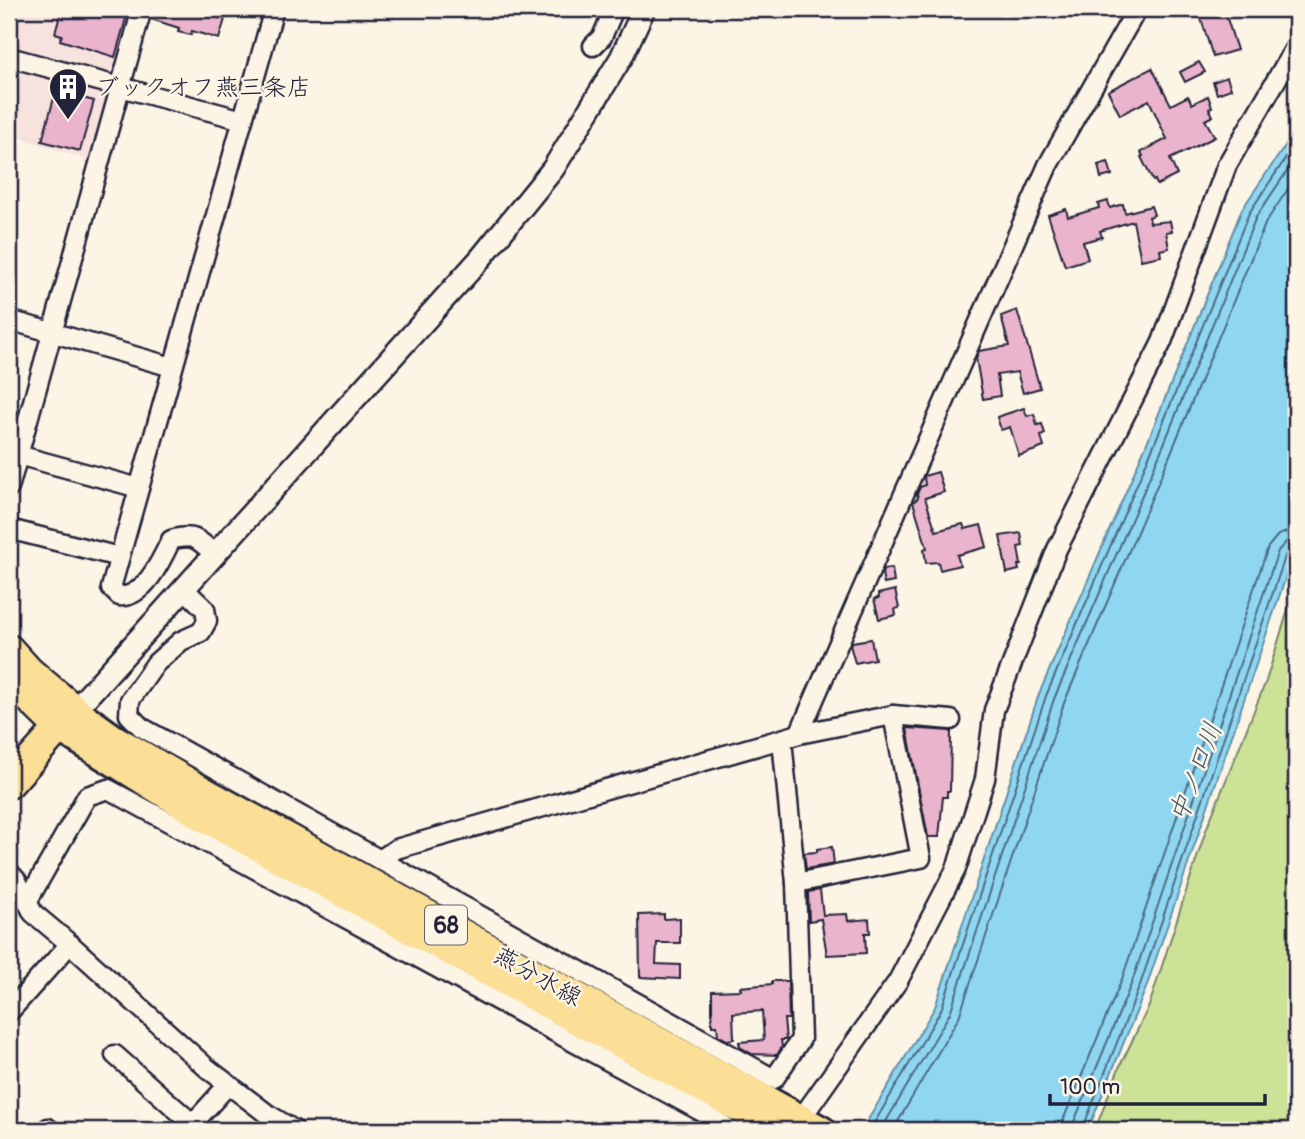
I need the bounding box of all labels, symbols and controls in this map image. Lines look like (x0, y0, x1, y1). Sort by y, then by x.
building icon: ブックオフ燕三条店 (47, 66, 89, 121)
place label: ブックオフ燕三条店 (95, 73, 311, 102)
water label: 中ノ口川 (1162, 718, 1230, 827)
road number: 68 (425, 906, 467, 944)
street label: 燕分水線 (489, 940, 587, 1012)
scale bar (1050, 1062, 1265, 1106)
text: 100 m (1060, 1074, 1120, 1101)

